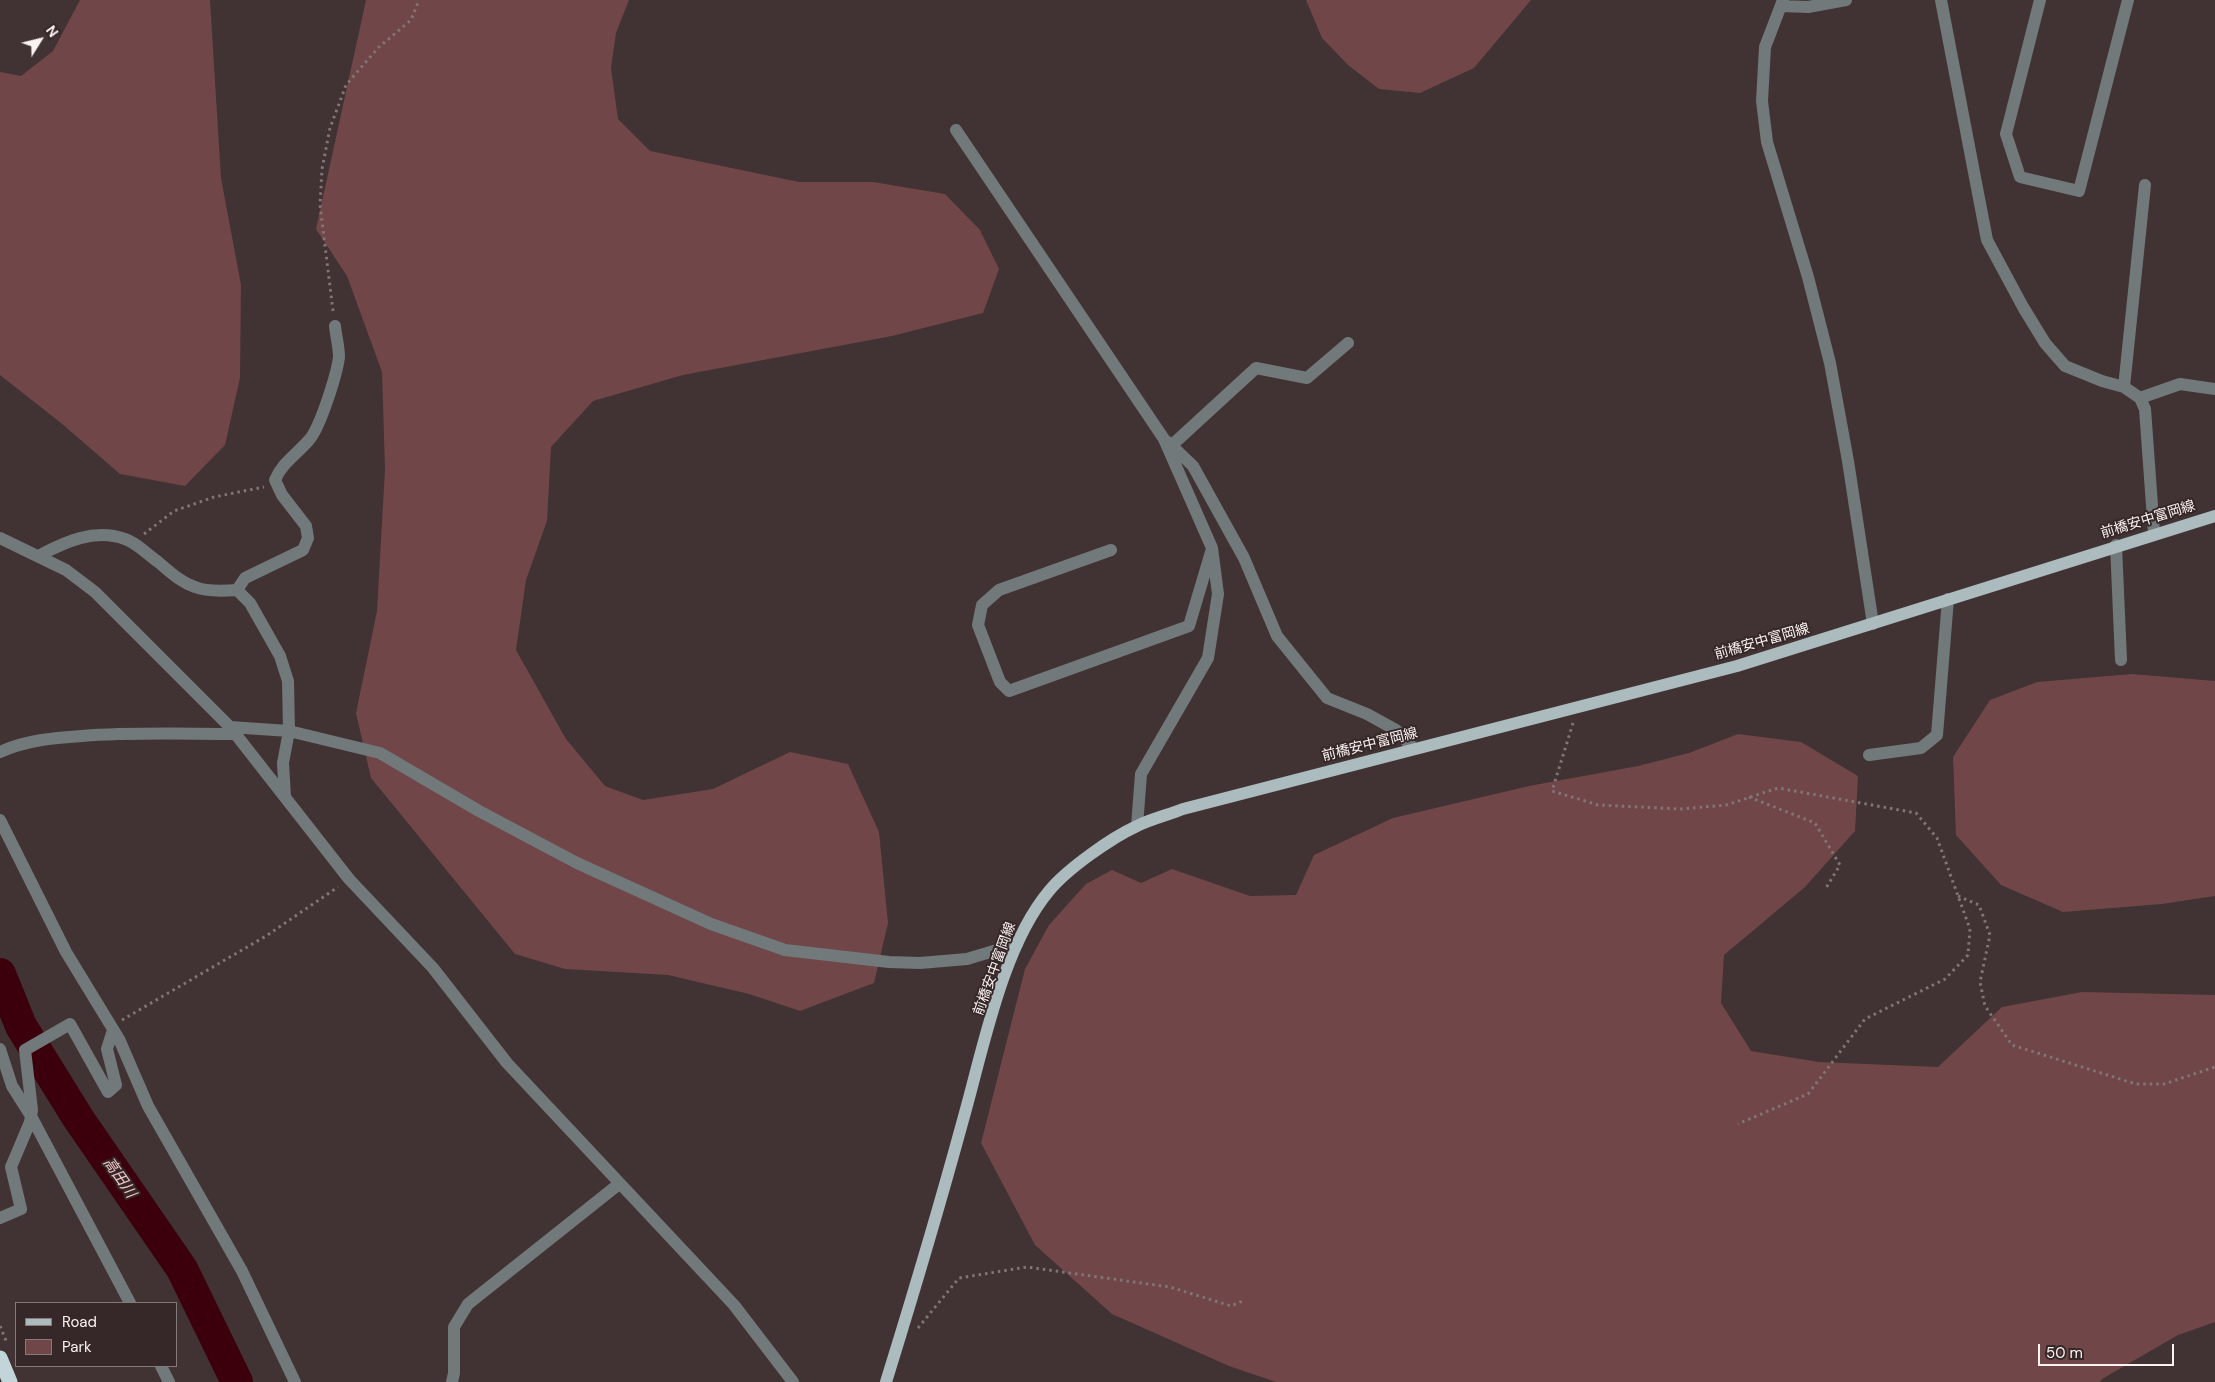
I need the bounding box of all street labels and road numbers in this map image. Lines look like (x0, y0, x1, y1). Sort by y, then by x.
street label: 前橋安中富岡線 (2099, 498, 2197, 542)
street label: 前橋安中富岡線 (1713, 620, 1811, 664)
street label: 前橋安中富岡線 (1320, 725, 1420, 765)
street label: 前橋安中富岡線 (970, 920, 1020, 1018)

